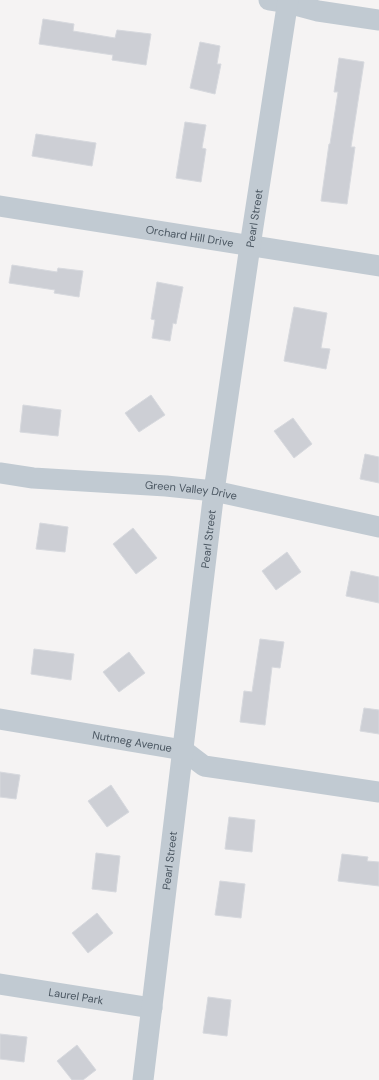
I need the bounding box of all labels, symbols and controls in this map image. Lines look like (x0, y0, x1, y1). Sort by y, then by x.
street label: Pearl Street (243, 188, 266, 248)
street label: Orchard Hill Drive (145, 222, 235, 250)
street label: Green Valley Drive (145, 478, 238, 503)
street label: Pearl Street (198, 509, 219, 569)
street label: Nutmeg Avenue (91, 728, 173, 755)
street label: Pearl Street (159, 830, 180, 891)
street label: Laurel Park (48, 985, 105, 1007)

